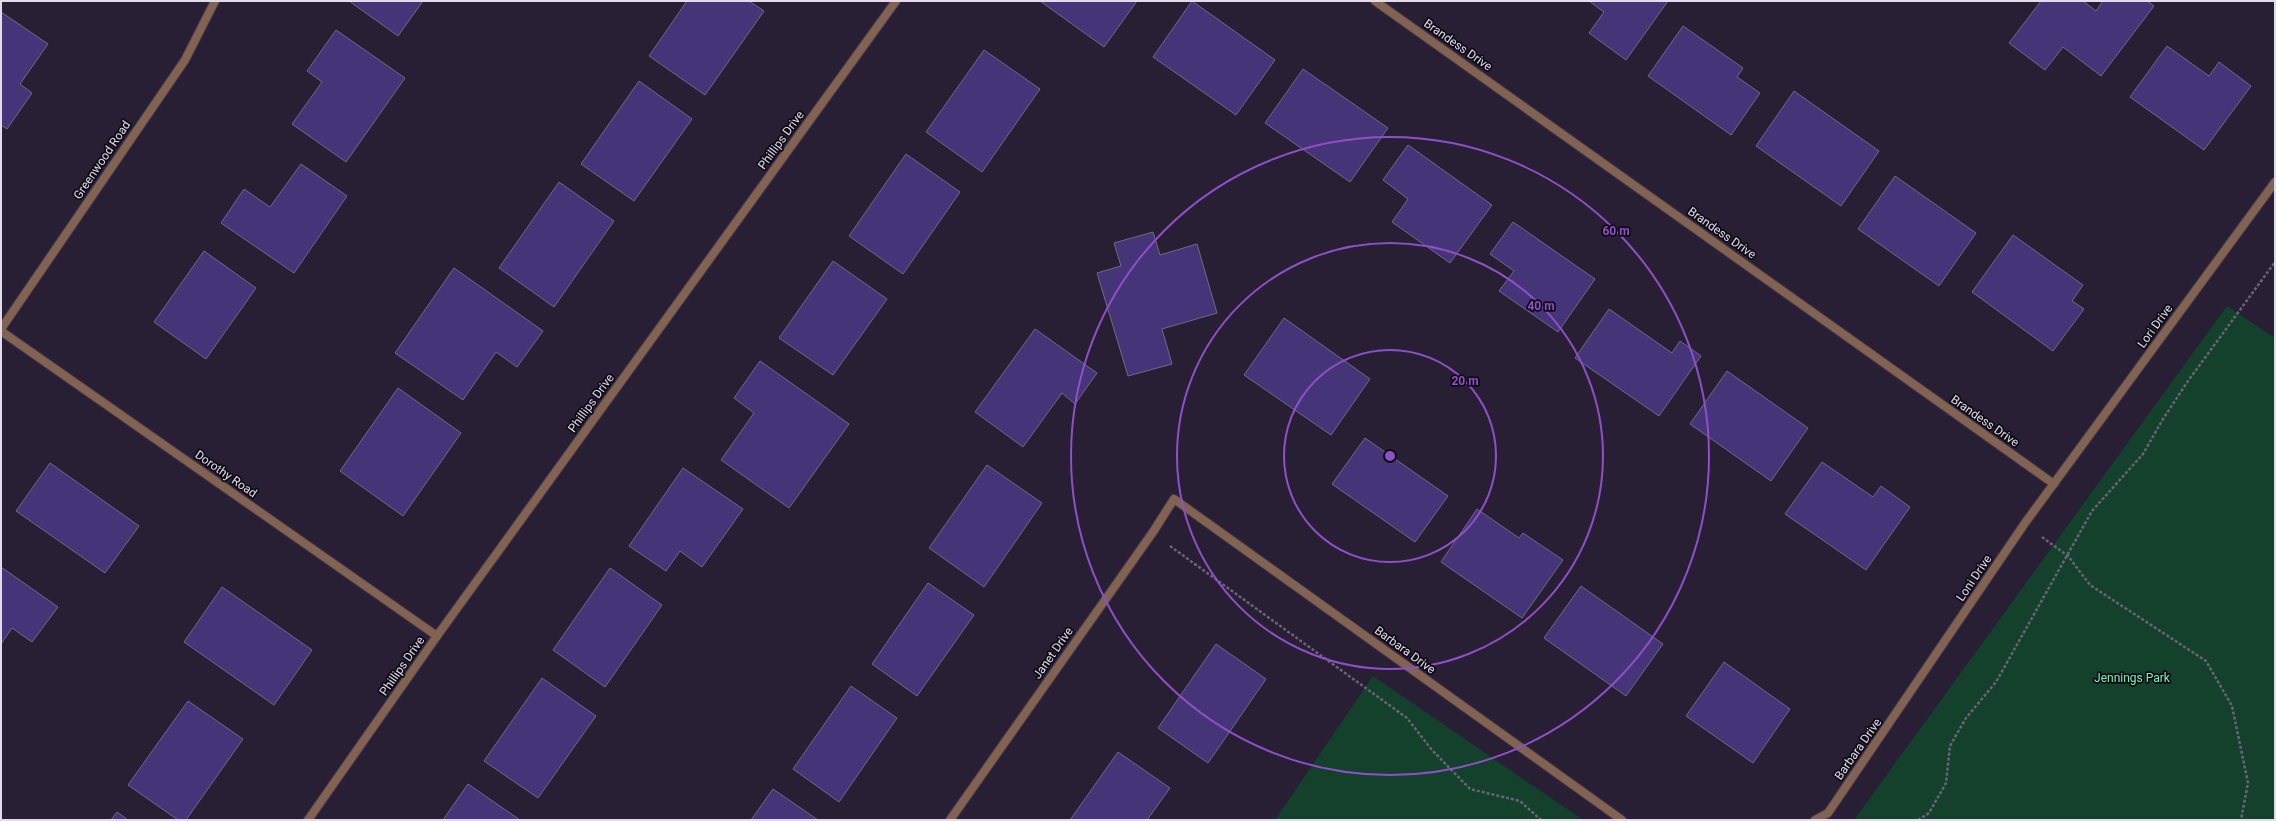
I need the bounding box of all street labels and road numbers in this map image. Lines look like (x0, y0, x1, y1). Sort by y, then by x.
street label: Brandess Drive (1421, 16, 1495, 74)
street label: Phillips Drive (755, 108, 807, 172)
street label: Greenwood Road (71, 118, 133, 202)
street label: Brandess Drive (1685, 204, 1759, 262)
street label: Lori Drive (2135, 302, 2175, 350)
street label: Phillips Drive (565, 371, 617, 435)
street label: Brandess Drive (1948, 392, 2022, 450)
street label: Dorothy Road (192, 448, 260, 500)
street label: Loni Drive (1953, 552, 1995, 604)
street label: Barbara Drive (1372, 623, 1438, 677)
street label: Janet Drive (1030, 624, 1076, 682)
street label: Phillips Drive (377, 634, 427, 698)
street label: Barbara Drive (1832, 716, 1884, 782)

